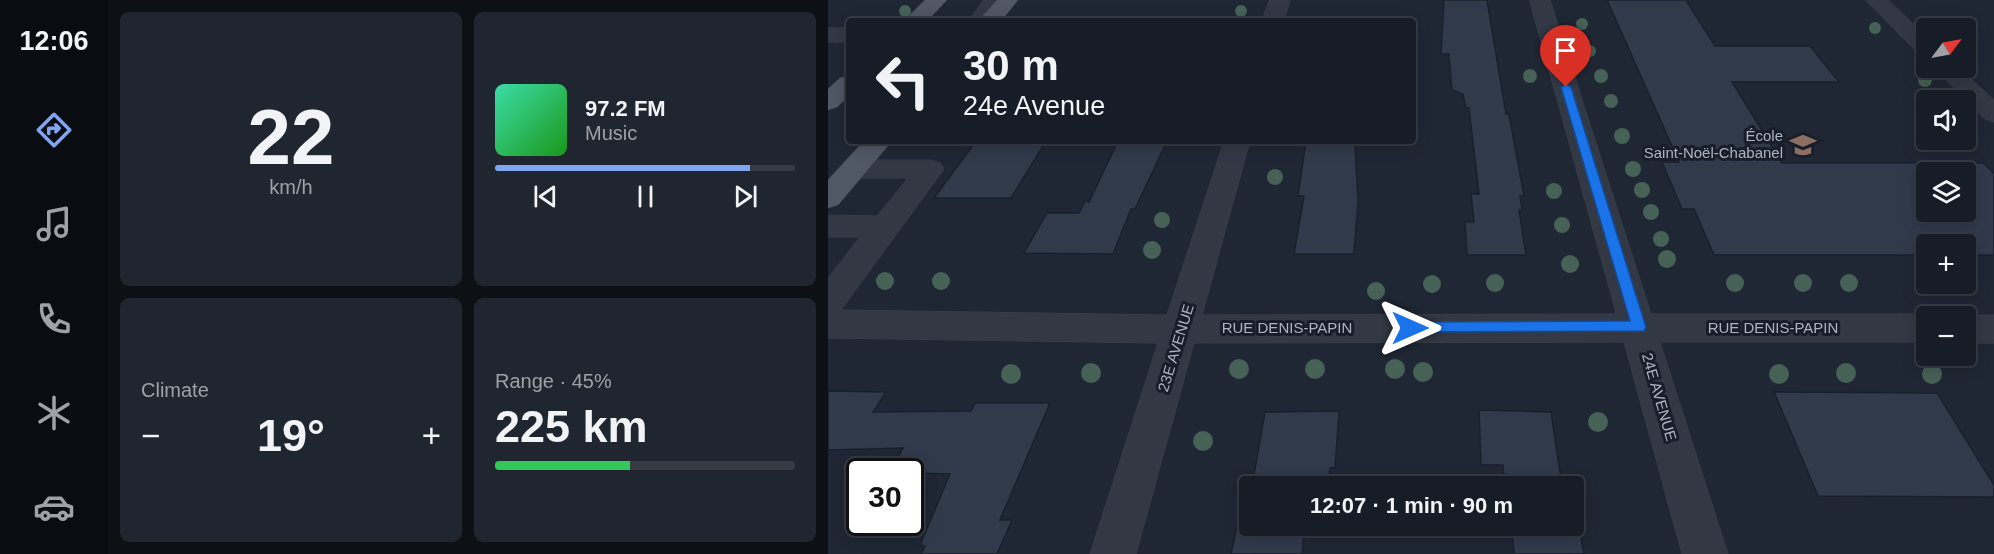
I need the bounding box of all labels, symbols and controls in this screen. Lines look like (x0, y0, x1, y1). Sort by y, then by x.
north arrow (1916, 18, 1976, 78)
map controls (1916, 18, 1976, 366)
pin (1540, 25, 1591, 87)
text: 12:06 (19, 26, 89, 56)
icon: arrive (1549, 34, 1582, 67)
icon: left (864, 42, 942, 120)
text: 30 m (963, 42, 1059, 89)
button: sound (1916, 90, 1976, 150)
text: 24e Avenue (963, 91, 1105, 121)
text: 22 (248, 93, 334, 181)
text: 97.2 FM (585, 96, 666, 121)
icon: directions (33, 109, 75, 151)
text: Music (585, 122, 637, 144)
place label: École Saint-Noël-Chabanel (1644, 127, 1783, 161)
school or university icon: École Saint-Noël-Chabanel (1788, 130, 1818, 160)
button: layers (1916, 162, 1976, 222)
text: km/h (269, 176, 313, 198)
icon: previous (529, 180, 562, 213)
icon: pause (629, 180, 662, 213)
icon: next (729, 180, 762, 213)
icon: music (33, 203, 75, 245)
button: + (1916, 234, 1976, 294)
position arrow (1378, 296, 1442, 360)
icon: phone (33, 298, 75, 340)
street label: 23E AVENUE (1154, 302, 1197, 394)
button: − (1916, 306, 1976, 366)
street label: RUE DENIS-PAPIN (1222, 319, 1352, 336)
street label: RUE DENIS-PAPIN (1708, 319, 1838, 336)
street label: 24E AVENUE (1639, 351, 1680, 443)
text: Range · 45% (495, 370, 612, 392)
text: Climate (141, 379, 209, 401)
icon: climate (33, 392, 75, 434)
text: 225 km (495, 401, 648, 452)
text: 19° (257, 410, 325, 461)
text: − (141, 417, 160, 454)
text: + (422, 417, 441, 454)
speed limit sign: 30 (846, 458, 924, 536)
icon: car (33, 486, 75, 528)
text: 12:07 · 1 min · 90 m (1310, 493, 1513, 518)

